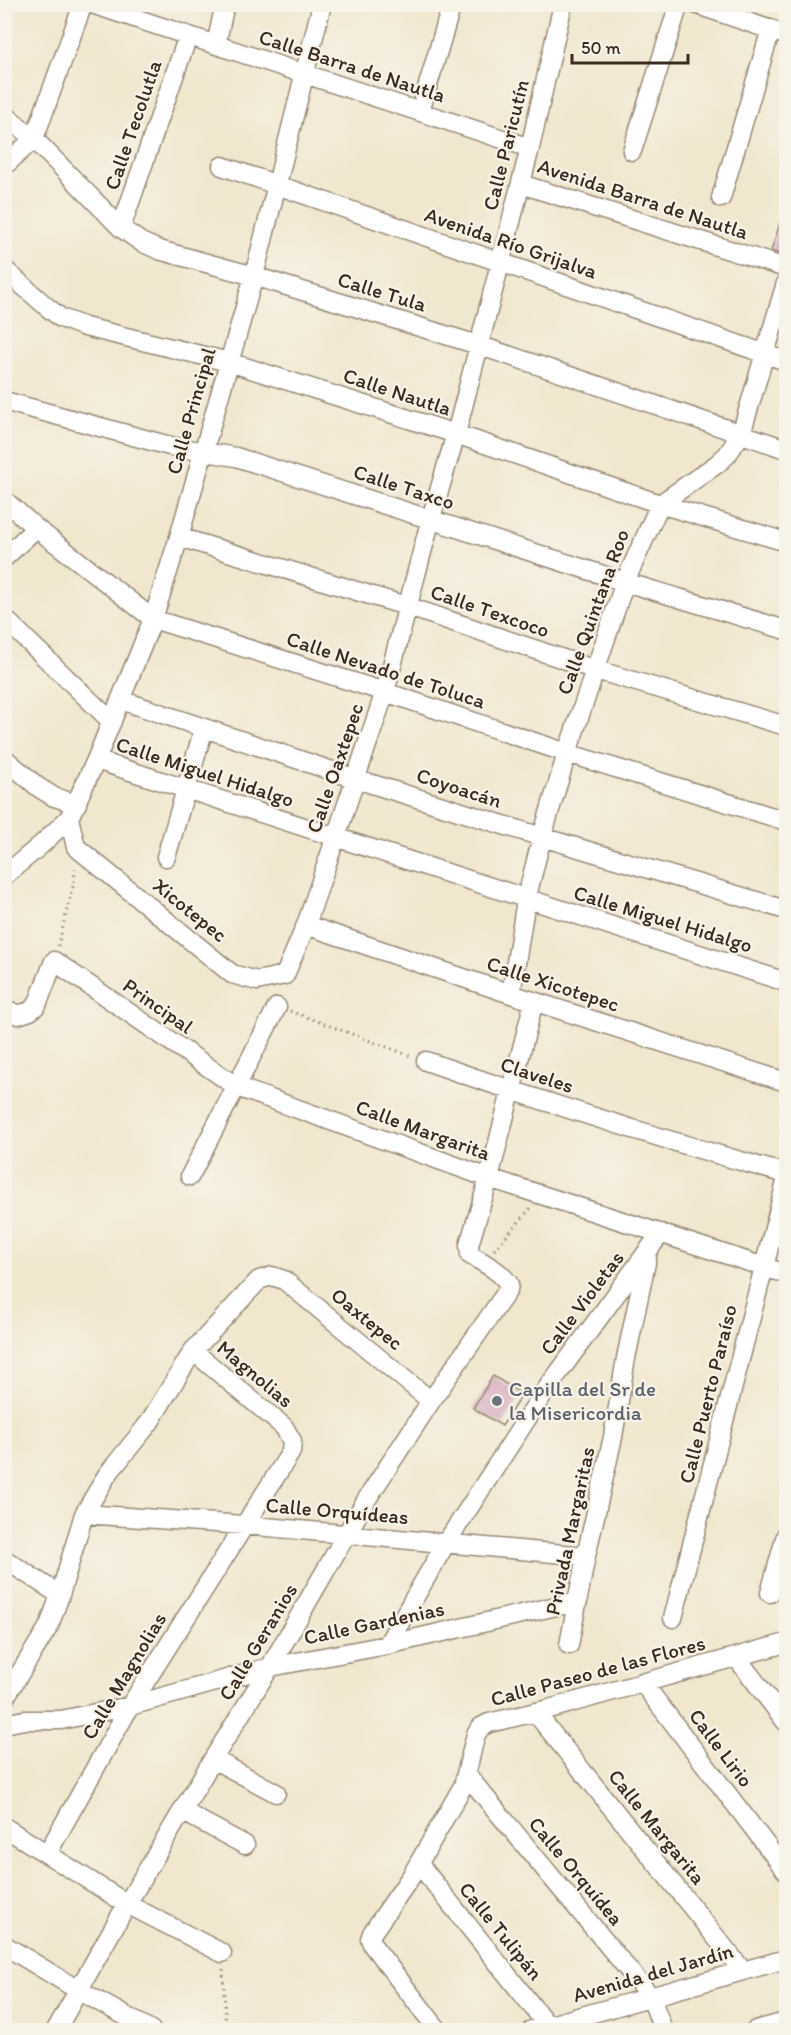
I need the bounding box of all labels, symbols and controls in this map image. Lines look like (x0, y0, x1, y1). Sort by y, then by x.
street label: Calle Barra de Nautla (256, 24, 448, 107)
scale bar (572, 27, 688, 65)
text: 50 m (581, 37, 621, 59)
street label: Calle Tecolutla (99, 57, 166, 193)
street label: Calle Paricutín (477, 77, 534, 213)
street label: Avenida Barra de Nautla (535, 153, 752, 244)
street label: Avenida Río Grijalva (422, 201, 601, 284)
street label: Calle Tula (335, 266, 430, 317)
street label: Calle Principal (160, 344, 221, 477)
street label: Calle Nautla (340, 362, 454, 421)
street label: Calle Taxco (350, 458, 458, 515)
street label: Calle Quintana Roo (551, 526, 634, 698)
street label: Calle Texcoco (427, 578, 553, 643)
street label: Calle Nevado de Toluca (284, 626, 489, 714)
street label: Calle Oaxtepec (301, 700, 368, 836)
street label: Calle Miguel Hidalgo (113, 731, 297, 812)
street label: Coyoacán (413, 762, 505, 813)
street label: Xicotepec (148, 872, 233, 947)
street label: Calle Miguel Hidalgo (571, 879, 756, 958)
street label: Calle Xicotepec (484, 950, 623, 1017)
street label: Principal (118, 972, 198, 1039)
street label: Claveles (497, 1051, 577, 1098)
street label: Calle Margarita (353, 1094, 494, 1165)
street label: Calle Violetas (534, 1246, 629, 1360)
street label: Oaxtepec (326, 1282, 408, 1355)
street label: Calle Puerto Paraíso (673, 1302, 742, 1486)
street label: Magnolias (212, 1335, 298, 1413)
place label: Capilla del Sr de la Misericordia (509, 1376, 656, 1425)
marker: Capilla del Sr de la Misericordia (490, 1394, 504, 1408)
street label: Privada Margaritas (539, 1444, 600, 1617)
street label: Calle Orquídeas (265, 1492, 410, 1529)
street label: Calle Geranios (213, 1579, 302, 1705)
street label: Calle Gardenias (301, 1595, 447, 1650)
street label: Calle Magnolias (76, 1608, 171, 1744)
street label: Calle Paseo de las Flores (488, 1630, 708, 1711)
street label: Calle Lirio (684, 1704, 759, 1792)
street label: Calle Margarita (603, 1764, 712, 1889)
street label: Calle Orquídea (524, 1811, 629, 1930)
street label: Calle Tulipán (454, 1877, 549, 1985)
street label: Avenida del Jardín (570, 1938, 736, 2007)

